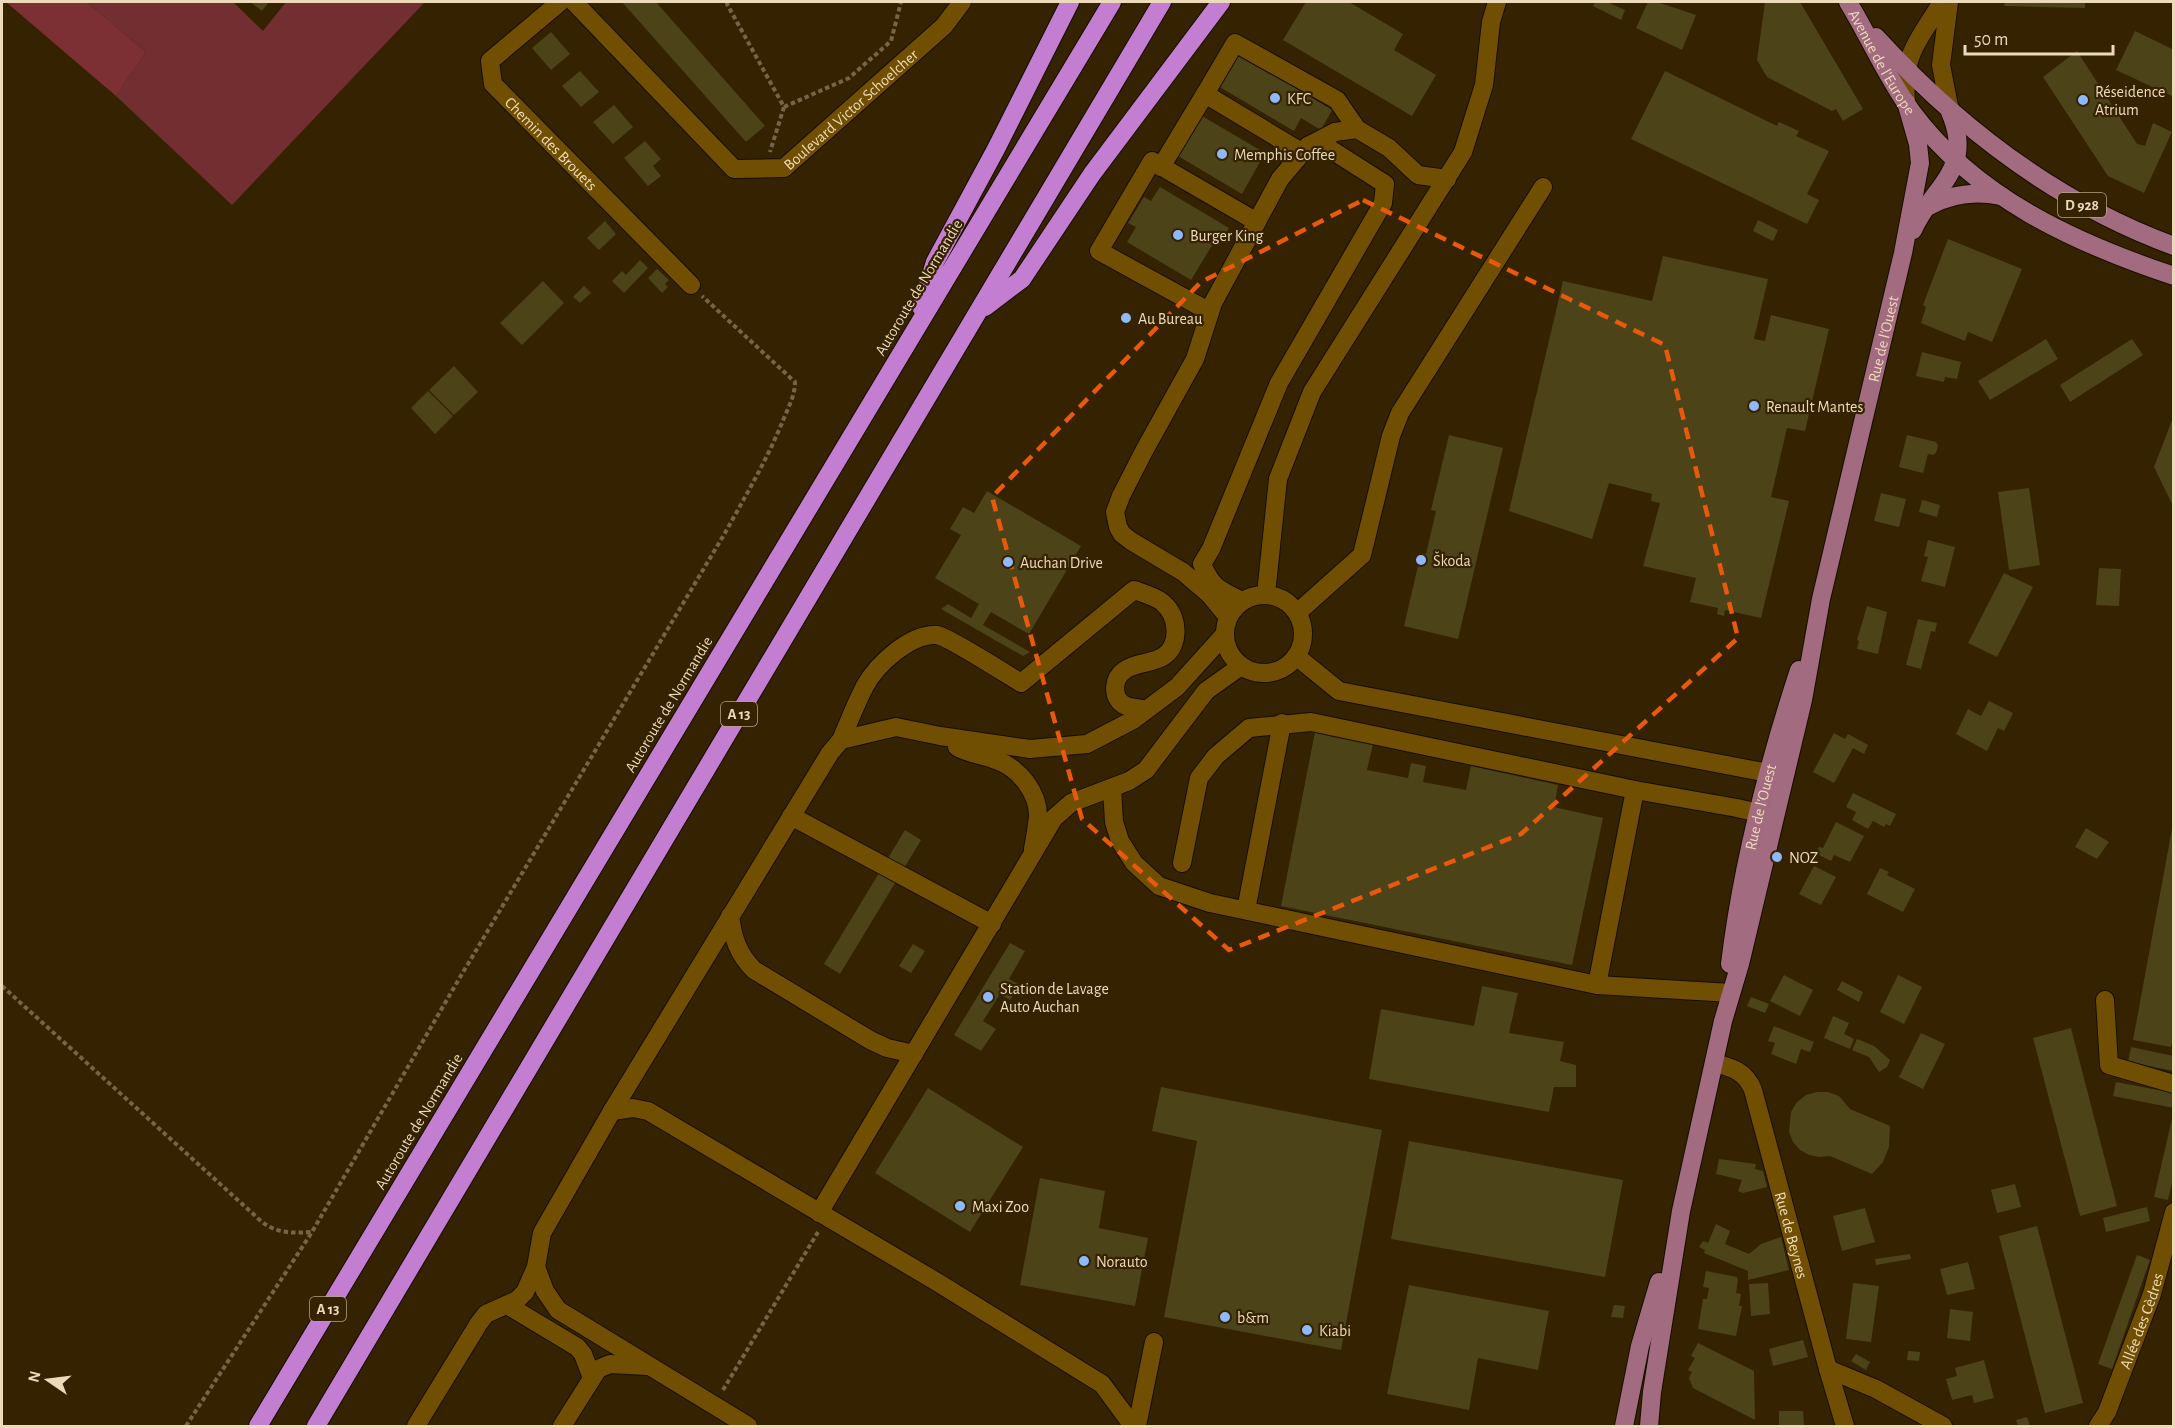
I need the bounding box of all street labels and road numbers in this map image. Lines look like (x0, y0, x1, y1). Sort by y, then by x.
street label: Avenue de l'Europe (1845, 7, 1918, 118)
street label: Boulevard Victor Schoelcher (781, 46, 922, 173)
street label: Chemin des Brouets (502, 94, 600, 194)
road number: D 928 (2058, 193, 2106, 217)
street label: Autoroute de Normandie (872, 217, 966, 358)
street label: Rue de l'Ouest (1866, 294, 1902, 384)
street label: Autoroute de Normandie (622, 634, 716, 775)
road number: A 13 (721, 702, 757, 726)
street label: Rue de l'Ouest (1743, 762, 1779, 852)
street label: Autoroute de Normandie (372, 1051, 466, 1192)
street label: Rue de Beynes (1772, 1190, 1810, 1281)
street label: Allée des Cèdres (2117, 1271, 2166, 1371)
road number: A 13 (310, 1297, 346, 1321)

